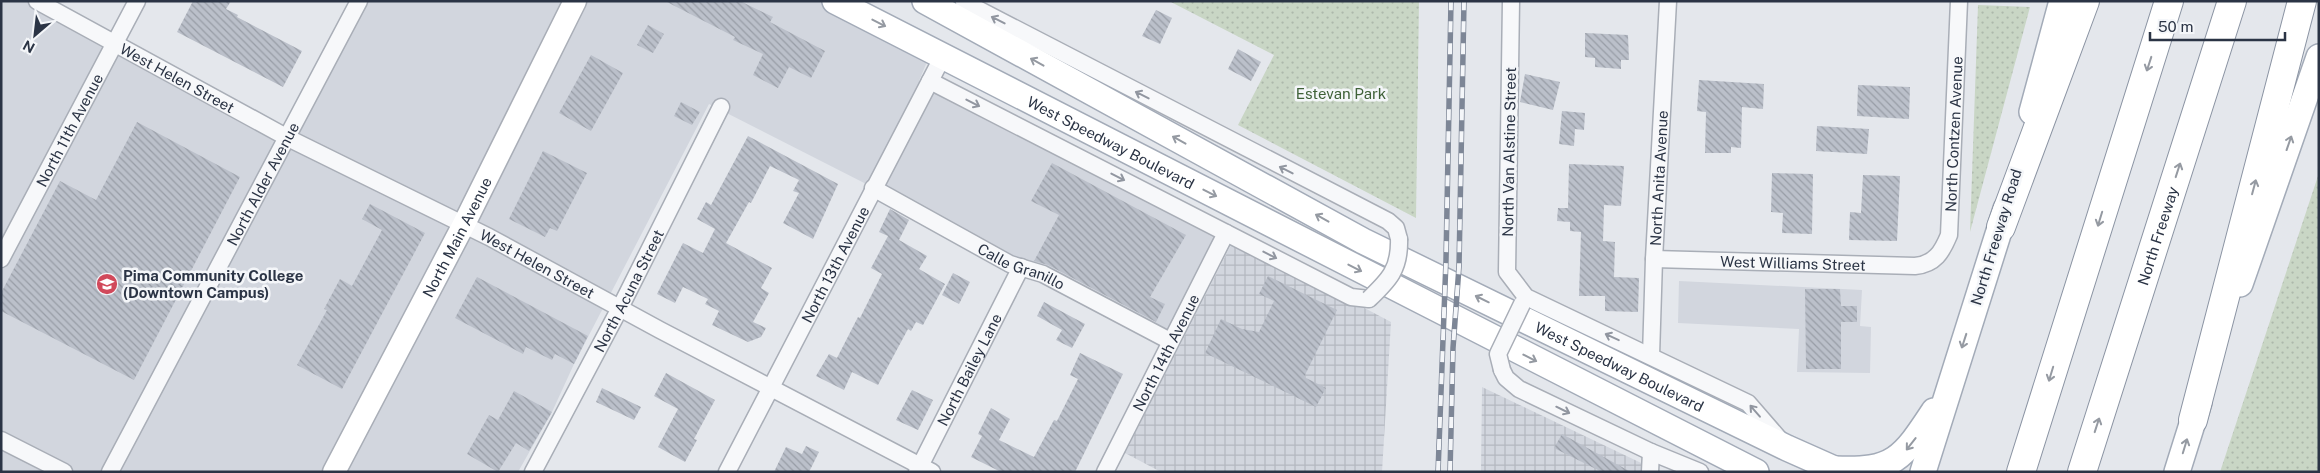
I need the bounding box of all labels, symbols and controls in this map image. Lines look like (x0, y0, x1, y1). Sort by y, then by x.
north arrow (10, 10, 60, 60)
scale bar (2150, 10, 2285, 42)
one-way arrow (990, 15, 1005, 25)
one-way arrow (871, 18, 886, 28)
text: 50 m (2158, 18, 2193, 35)
text: N (20, 37, 37, 56)
street label: West Helen Street (117, 40, 238, 116)
one-way arrow (1030, 56, 1044, 66)
street label: North Contzen Avenue (1941, 56, 1965, 212)
one-way arrow (2143, 56, 2153, 72)
street label: North Van Alstine Street (1499, 67, 1519, 237)
street label: North 11th Avenue (32, 70, 106, 189)
park label: Estevan Park (1296, 85, 1386, 102)
one-way arrow (1135, 90, 1150, 99)
street label: West Speedway Boulevard (1025, 92, 1197, 192)
one-way arrow (965, 99, 980, 108)
street label: North Anita Avenue (1646, 110, 1671, 246)
street label: North Alder Avenue (223, 119, 302, 248)
one-way arrow (1172, 135, 1187, 145)
one-way arrow (2285, 135, 2294, 151)
one-way arrow (2174, 163, 2183, 179)
one-way arrow (1279, 164, 1294, 174)
street label: North Freeway Road (1967, 167, 2025, 307)
one-way arrow (1110, 172, 1125, 182)
street label: North Main Avenue (419, 174, 494, 300)
one-way arrow (2250, 179, 2259, 195)
street label: North Freeway (2134, 184, 2181, 287)
one-way arrow (1202, 189, 1217, 198)
street label: North 13th Avenue (798, 203, 872, 325)
one-way arrow (2094, 211, 2104, 227)
one-way arrow (1314, 213, 1329, 223)
street label: West Helen Street (477, 225, 598, 301)
street label: North Acuna Street (590, 226, 667, 355)
street label: Calle Granillo (975, 239, 1068, 293)
one-way arrow (1262, 250, 1277, 260)
street label: West Williams Street (1720, 252, 1866, 273)
one-way arrow (1347, 263, 1362, 273)
place label: Pima Community College (Downtown Campus) (123, 267, 303, 301)
school or university icon: Pima Community College (Downtown Campus) (95, 272, 119, 296)
street label: North 14th Avenue (1129, 291, 1202, 414)
one-way arrow (1475, 294, 1490, 303)
street label: North Bailey Lane (933, 310, 1005, 428)
street label: West Speedway Boulevard (1533, 318, 1707, 415)
one-way arrow (1605, 332, 1620, 342)
one-way arrow (1959, 333, 1968, 348)
one-way arrow (1522, 354, 1537, 363)
one-way arrow (2046, 366, 2055, 382)
one-way arrow (1750, 405, 1761, 418)
one-way arrow (1555, 406, 1570, 415)
one-way arrow (2092, 418, 2102, 434)
one-way arrow (1905, 437, 1916, 450)
one-way arrow (2180, 438, 2190, 454)

